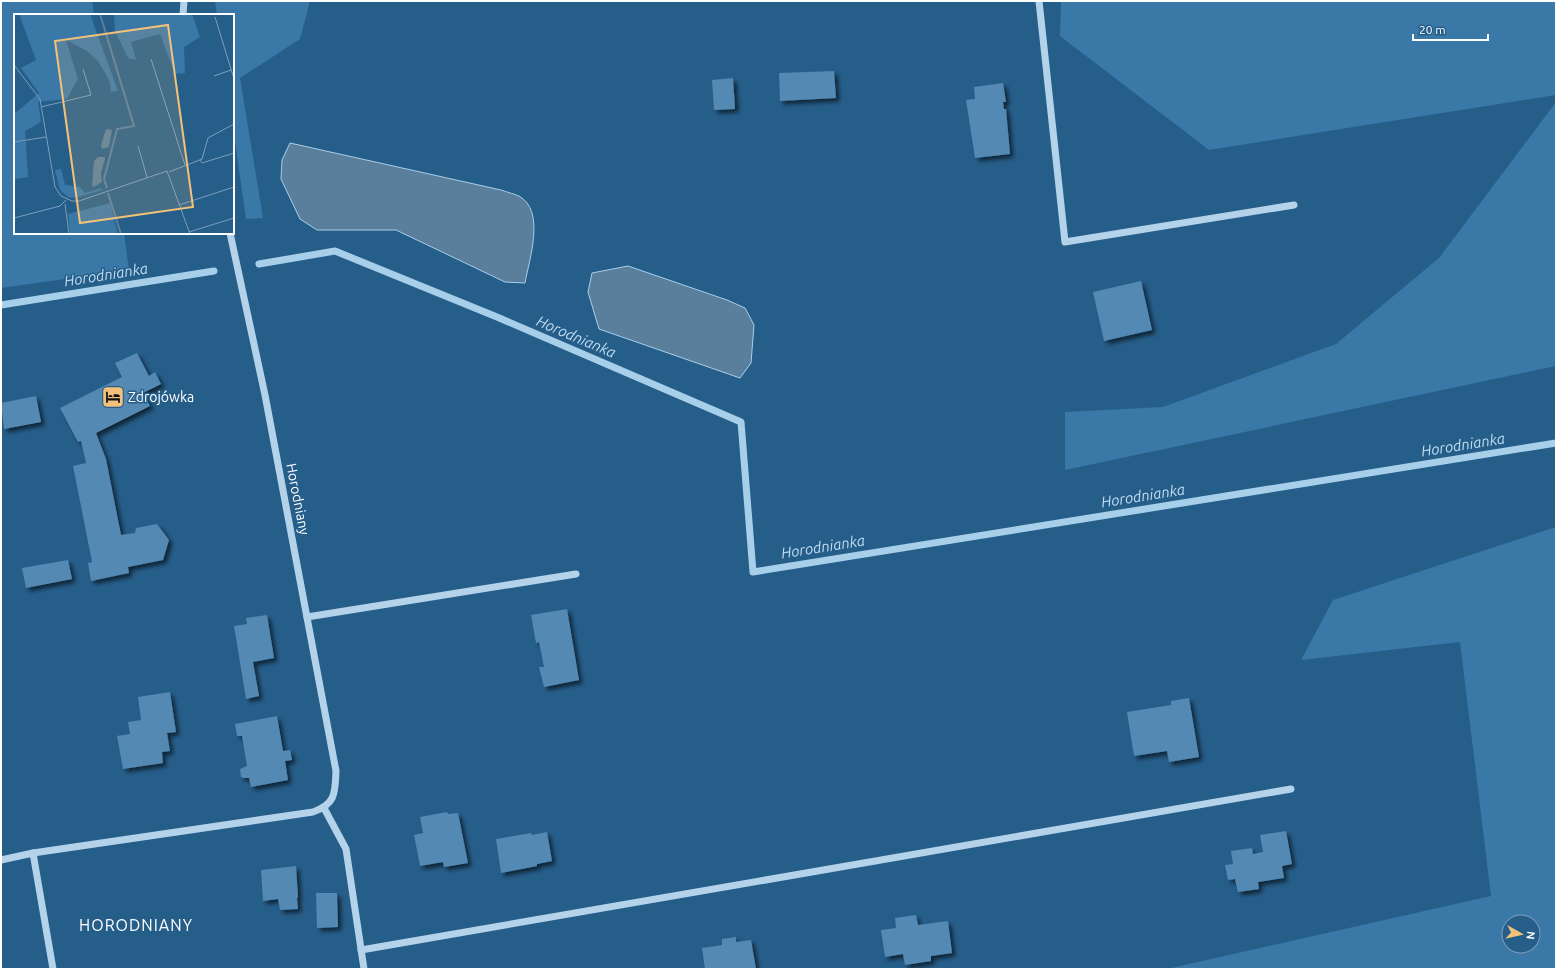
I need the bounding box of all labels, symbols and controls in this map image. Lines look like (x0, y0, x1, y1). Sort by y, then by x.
inset map (14, 14, 234, 234)
scale bar (1413, 16, 1488, 42)
text: 20 m (1419, 23, 1446, 36)
water label: Horodnianka (63, 260, 149, 290)
water label: Horodnianka (534, 312, 618, 361)
hotel icon: Zdrojówka (100, 384, 126, 410)
place label: Zdrojówka (128, 389, 194, 405)
water label: Horodnianka (1420, 430, 1506, 460)
street label: Horodniany (283, 462, 313, 537)
water label: Horodnianka (1100, 481, 1186, 511)
water label: Horodnianka (780, 532, 866, 562)
north arrow (1501, 914, 1541, 954)
district label: HORODNIANY (79, 916, 193, 934)
text: N (1524, 930, 1537, 940)

